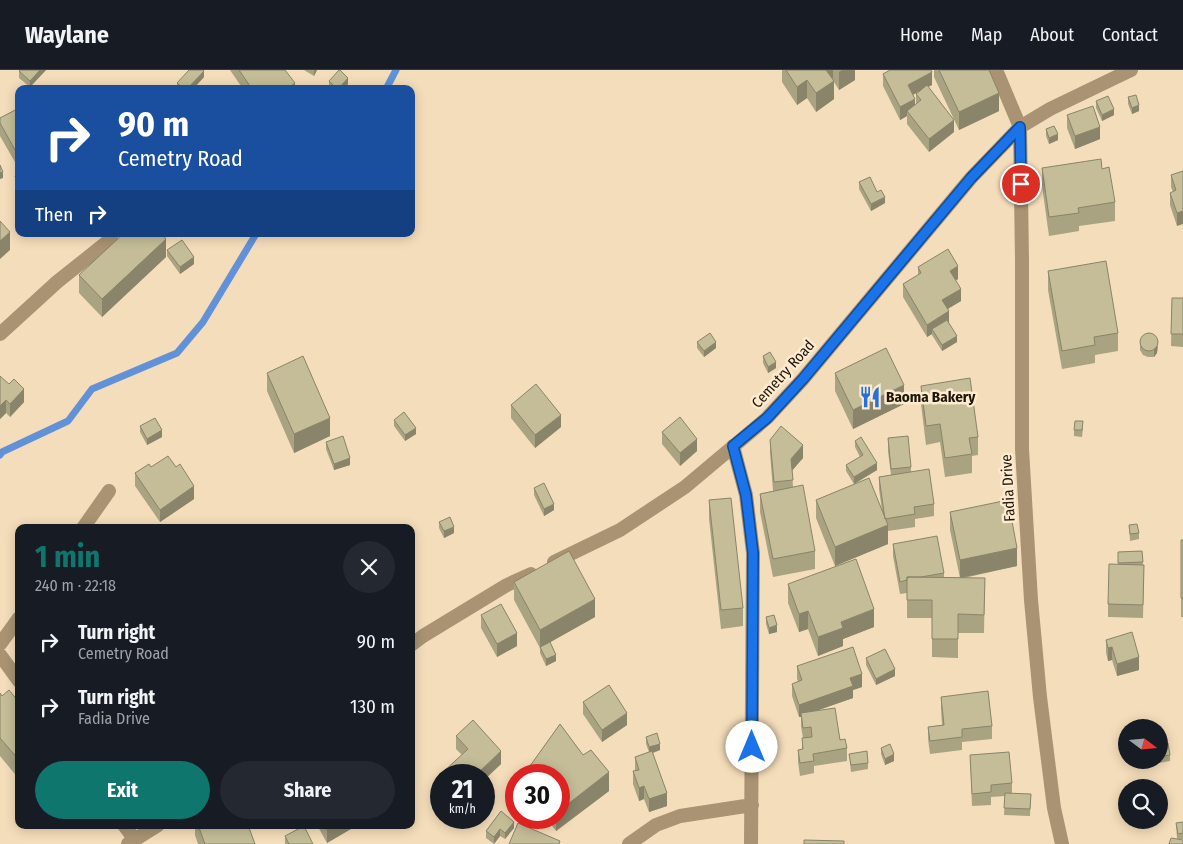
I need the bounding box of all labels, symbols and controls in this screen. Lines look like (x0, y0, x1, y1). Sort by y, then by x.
text: Waylane (25, 21, 109, 49)
text: Home (900, 24, 943, 46)
text: Map (971, 24, 1002, 46)
text: About (1030, 24, 1074, 46)
text: Contact (1102, 24, 1158, 46)
text: 90 m (118, 103, 189, 145)
icon: right (35, 105, 100, 170)
text: Cemetry Road (118, 145, 243, 172)
pin (1000, 163, 1042, 205)
icon: arrive (1007, 170, 1035, 198)
icon: right (83, 200, 111, 228)
text: Then (35, 203, 73, 226)
street label: Cemetry Road (748, 336, 818, 412)
restaurant icon: Baoma Bakery (857, 384, 883, 410)
place label: Baoma Bakery (886, 388, 976, 406)
street label: Fadia Drive (997, 454, 1019, 522)
text: 1 min (35, 539, 100, 575)
button: close (343, 541, 395, 593)
text: 240 m · 22:18 (35, 576, 116, 595)
text: Turn right (78, 621, 155, 644)
icon: right (35, 628, 63, 656)
text: 90 m (357, 630, 395, 653)
text: Cemetry Road (78, 644, 169, 663)
text: Turn right (78, 686, 155, 709)
icon: right (35, 693, 63, 721)
text: 130 m (350, 695, 395, 718)
text: Fadia Drive (78, 709, 150, 728)
north arrow (1118, 719, 1168, 769)
map controls (1118, 719, 1168, 829)
position arrow (725, 720, 777, 772)
button: Exit (35, 761, 210, 819)
button: Share (220, 761, 395, 819)
speed limit sign: 30 (505, 764, 570, 829)
text: 21 (452, 775, 473, 805)
button: search (1118, 779, 1168, 829)
text: km/h (449, 802, 476, 816)

